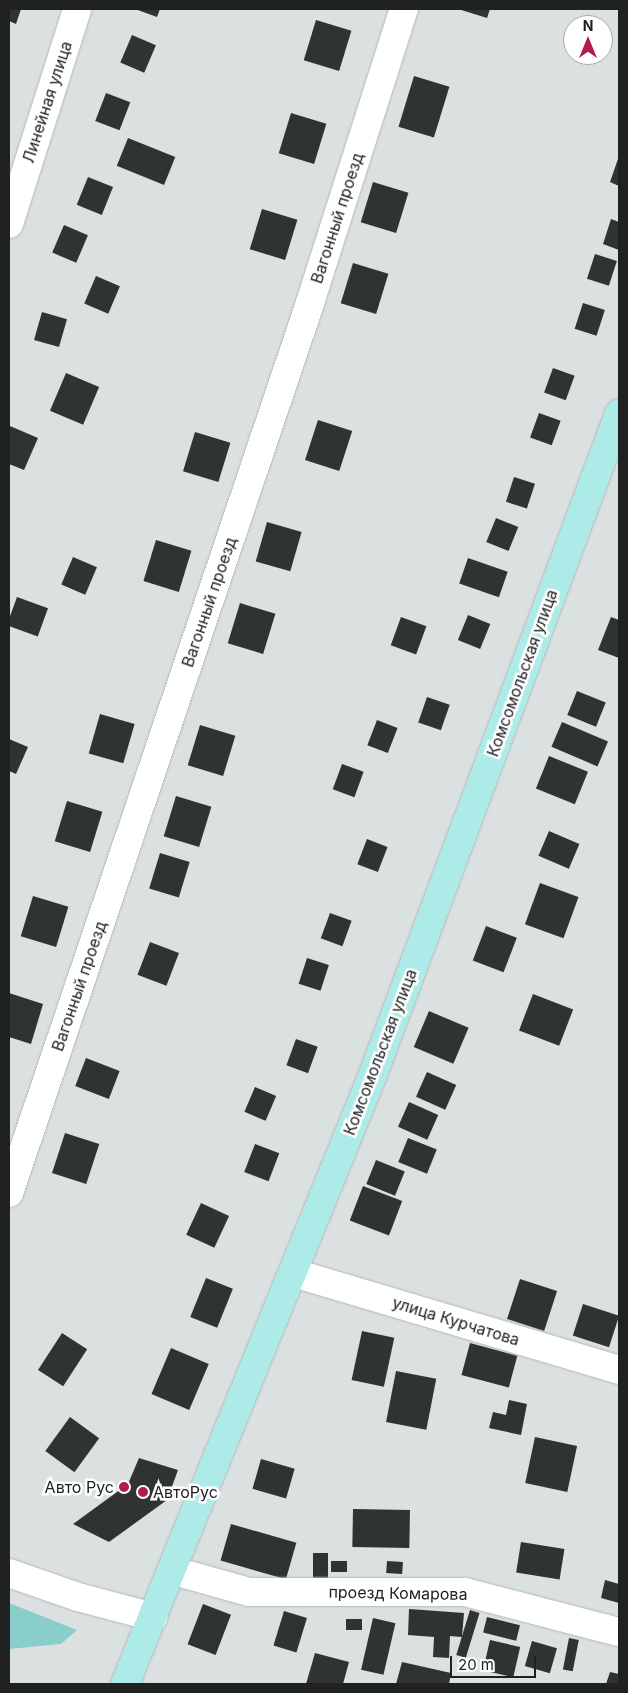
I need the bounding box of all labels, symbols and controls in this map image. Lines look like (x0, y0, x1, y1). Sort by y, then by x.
north arrow (563, 15, 613, 65)
text: N (583, 17, 593, 34)
street label: Линейная улица (18, 39, 76, 165)
street label: Вагонный проезд (307, 150, 367, 286)
street label: Вагонный проезд (178, 534, 240, 670)
street label: Комсомольская улица (483, 587, 561, 759)
street label: Вагонный проезд (48, 918, 110, 1054)
street label: Комсомольская улица (339, 966, 421, 1138)
street label: улица Курчатова (390, 1293, 522, 1349)
place label: Авто Рус (45, 1477, 114, 1497)
marker: Авто Рус (118, 1481, 130, 1493)
place label: АвтоРус (153, 1482, 218, 1502)
marker: АвтоРус (137, 1486, 149, 1498)
street label: проезд Комарова (328, 1582, 468, 1604)
scale bar (453, 1646, 539, 1678)
text: 20 m (458, 1655, 494, 1674)

